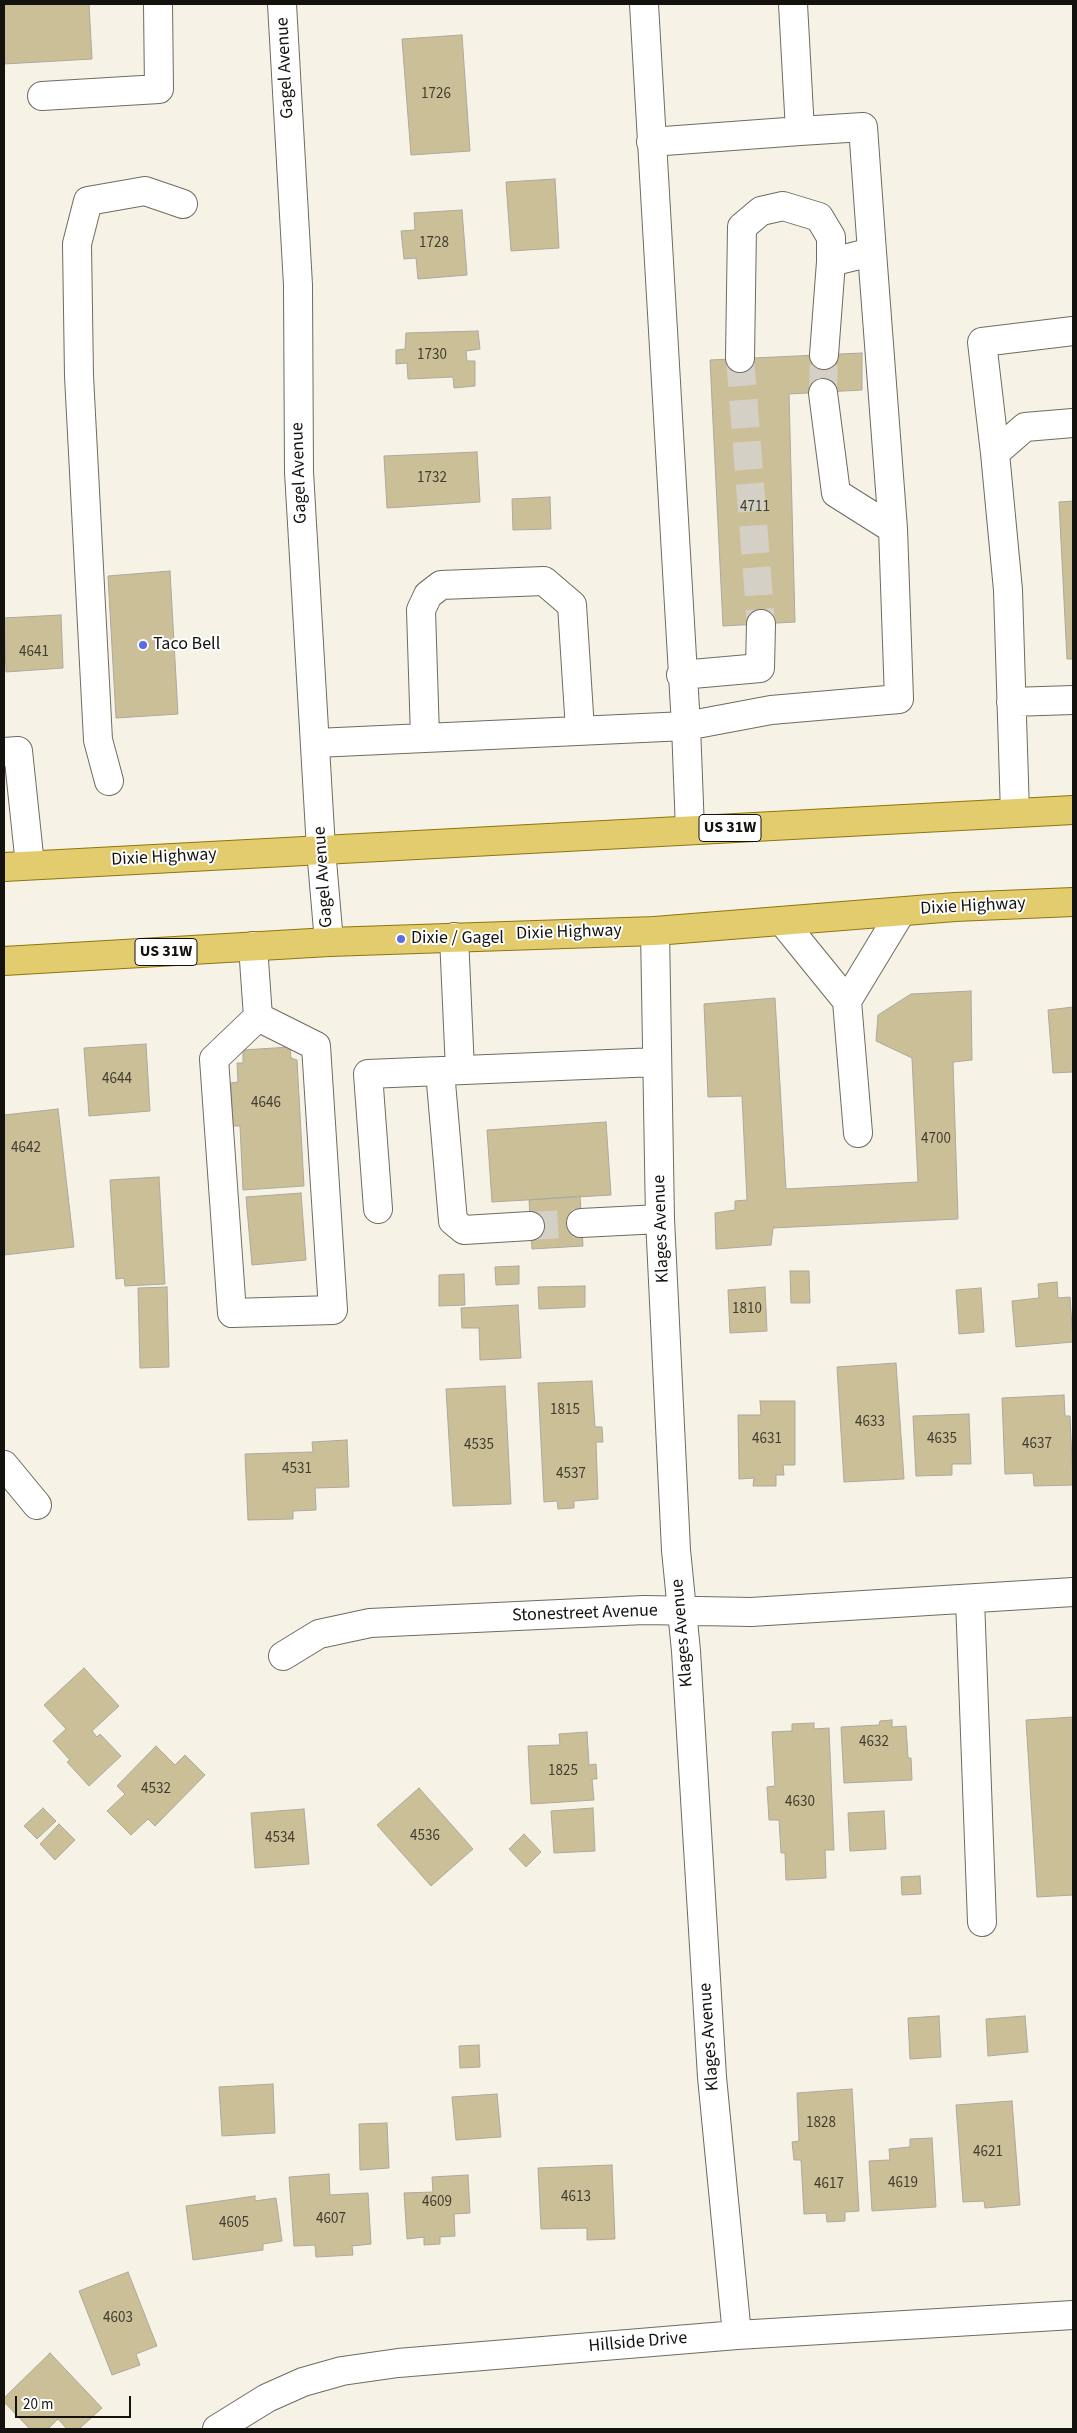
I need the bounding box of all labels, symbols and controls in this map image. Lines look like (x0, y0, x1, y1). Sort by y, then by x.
street label: Gagel Avenue (273, 17, 299, 119)
house number: 1726 (421, 86, 451, 104)
house number: 1728 (419, 235, 449, 253)
house number: 1730 (417, 347, 447, 365)
street label: Gagel Avenue (287, 422, 313, 524)
house number: 1732 (417, 470, 447, 488)
house number: 4711 (740, 499, 770, 517)
place label: Taco Bell (153, 634, 220, 656)
marker: Taco Bell (137, 639, 149, 651)
house number: 4641 (19, 644, 49, 662)
road number: US 31W (699, 814, 761, 841)
street label: Gagel Avenue (310, 826, 338, 928)
street label: Dixie Highway (111, 844, 217, 872)
street label: Dixie Highway (920, 893, 1026, 921)
street label: Dixie Highway (516, 920, 622, 946)
place label: Dixie / Gagel (411, 928, 504, 950)
marker: Dixie / Gagel (395, 933, 407, 945)
road number: US 31W (135, 939, 197, 966)
house number: 4644 (102, 1071, 132, 1089)
house number: 4646 (251, 1095, 281, 1113)
house number: 4700 (921, 1131, 951, 1149)
house number: 4642 (11, 1140, 41, 1158)
street label: Klages Avenue (649, 1174, 675, 1284)
house number: 1810 (732, 1301, 762, 1319)
house number: 1815 (550, 1402, 580, 1420)
house number: 4633 (855, 1414, 885, 1432)
house number: 4631 (752, 1431, 782, 1449)
house number: 4635 (927, 1431, 957, 1449)
house number: 4637 (1022, 1436, 1052, 1454)
house number: 4535 (464, 1437, 494, 1455)
house number: 4531 (282, 1461, 312, 1479)
house number: 4537 (556, 1466, 586, 1484)
street label: Klages Avenue (668, 1578, 698, 1688)
street label: Stonestreet Avenue (512, 1601, 658, 1627)
house number: 4632 (859, 1734, 889, 1752)
house number: 1825 (548, 1763, 578, 1781)
house number: 4532 (141, 1781, 171, 1799)
house number: 4630 (785, 1794, 815, 1812)
house number: 4536 (410, 1828, 440, 1846)
house number: 4534 (265, 1830, 295, 1848)
street label: Klages Avenue (695, 1982, 725, 2092)
house number: 1828 (806, 2115, 836, 2133)
house number: 4621 (973, 2144, 1003, 2162)
house number: 4619 (888, 2175, 918, 2193)
house number: 4617 (814, 2176, 844, 2194)
house number: 4613 (561, 2189, 591, 2207)
house number: 4609 (422, 2194, 452, 2212)
house number: 4607 (316, 2211, 346, 2229)
house number: 4605 (219, 2215, 249, 2233)
house number: 4603 (103, 2310, 133, 2328)
street label: Hillside Drive (588, 2328, 688, 2358)
scale bar (18, 2386, 134, 2418)
text: 20 m (23, 2394, 53, 2415)

